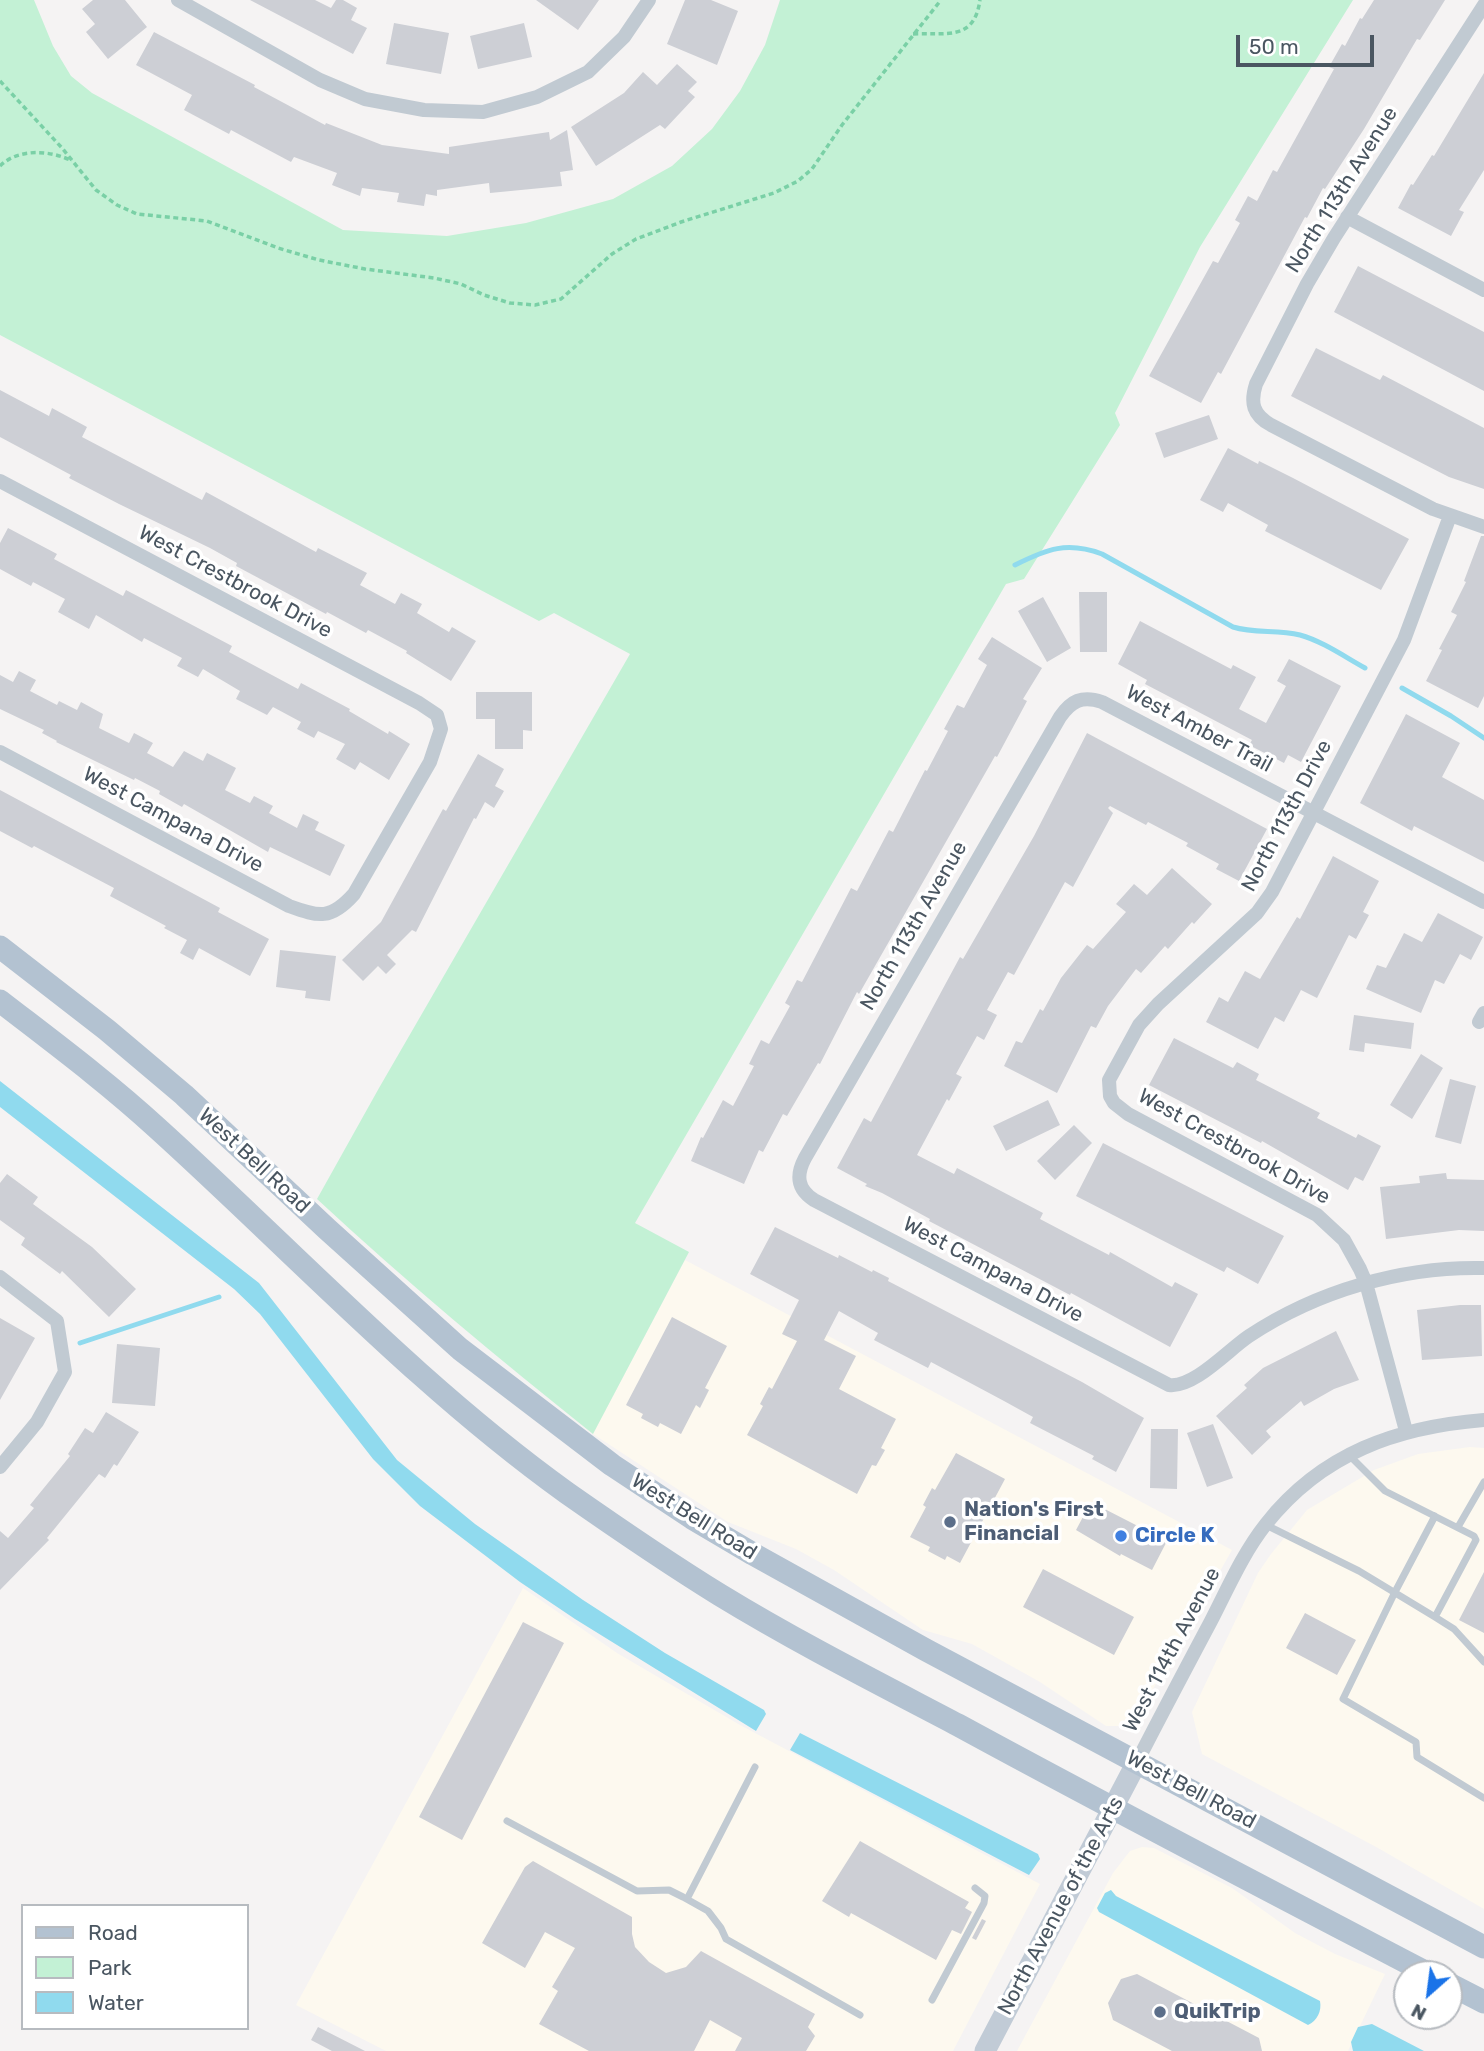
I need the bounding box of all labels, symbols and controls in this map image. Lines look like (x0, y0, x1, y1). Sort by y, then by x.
scale bar (1239, 21, 1377, 65)
text: 50 m (1249, 34, 1299, 59)
street label: North 113th Avenue (1281, 102, 1403, 278)
street label: West Crestbrook Drive (134, 520, 336, 644)
street label: West Amber Trail (1121, 680, 1277, 778)
street label: North 113th Drive (1236, 736, 1338, 896)
street label: West Campana Drive (79, 762, 267, 878)
street label: North 113th Avenue (855, 837, 973, 1015)
street label: West Crestbrook Drive (1134, 1084, 1334, 1210)
street label: West Bell Road (193, 1103, 315, 1219)
street label: West Campana Drive (899, 1212, 1087, 1328)
street label: West Bell Road (627, 1468, 761, 1566)
place label: Nation's First Financial (964, 1497, 1104, 1547)
marker: Nation's First Financial (942, 1514, 958, 1530)
place label: Circle K (1135, 1523, 1214, 1549)
marker: Circle K (1113, 1528, 1129, 1544)
street label: West 114th Avenue (1118, 1563, 1226, 1737)
street label: West Bell Road (1122, 1745, 1260, 1835)
street label: North Avenue of the Arts (993, 1793, 1129, 2019)
legend (21, 1904, 248, 2030)
text: Road (88, 1920, 138, 1945)
text: Park (88, 1955, 132, 1980)
north arrow (1393, 1960, 1463, 2030)
text: Water (88, 1990, 144, 2015)
place label: QuikTrip (1174, 1999, 1261, 2025)
text: N (1407, 1999, 1430, 2026)
marker: QuikTrip (1152, 2004, 1168, 2020)

